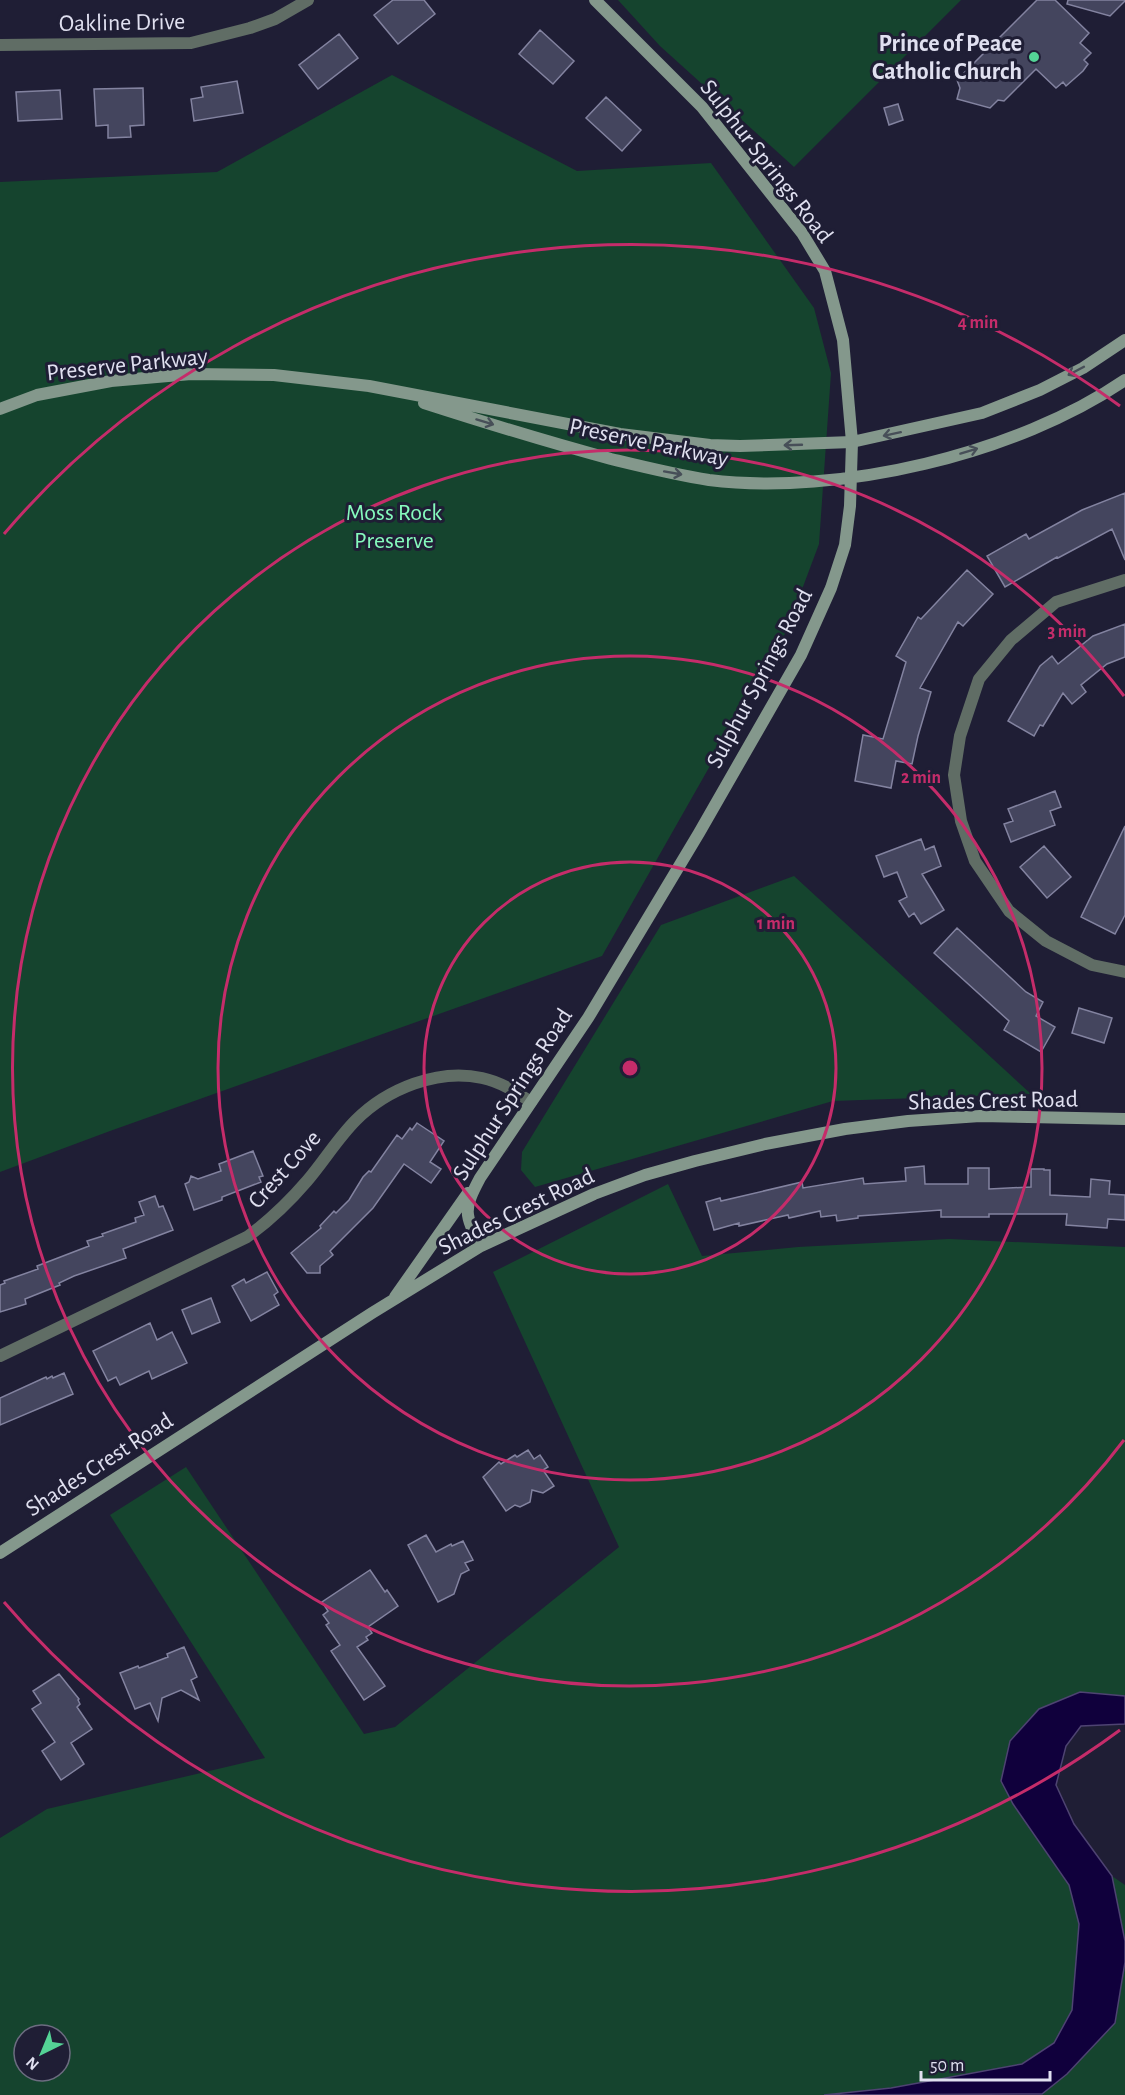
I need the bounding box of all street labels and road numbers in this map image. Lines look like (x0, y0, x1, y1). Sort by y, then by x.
street label: Oakline Drive (59, 10, 185, 36)
street label: Sulphur Springs Road (695, 76, 837, 248)
street label: Preserve Parkway (45, 345, 209, 385)
street label: Preserve Parkway (567, 414, 731, 472)
street label: Sulphur Springs Road (702, 585, 817, 772)
street label: Sulphur Springs Road (448, 1004, 577, 1185)
street label: Shades Crest Road (908, 1088, 1078, 1114)
street label: Crest Cove (244, 1126, 326, 1213)
street label: Shades Crest Road (435, 1164, 598, 1260)
street label: Shades Crest Road (22, 1408, 177, 1521)

